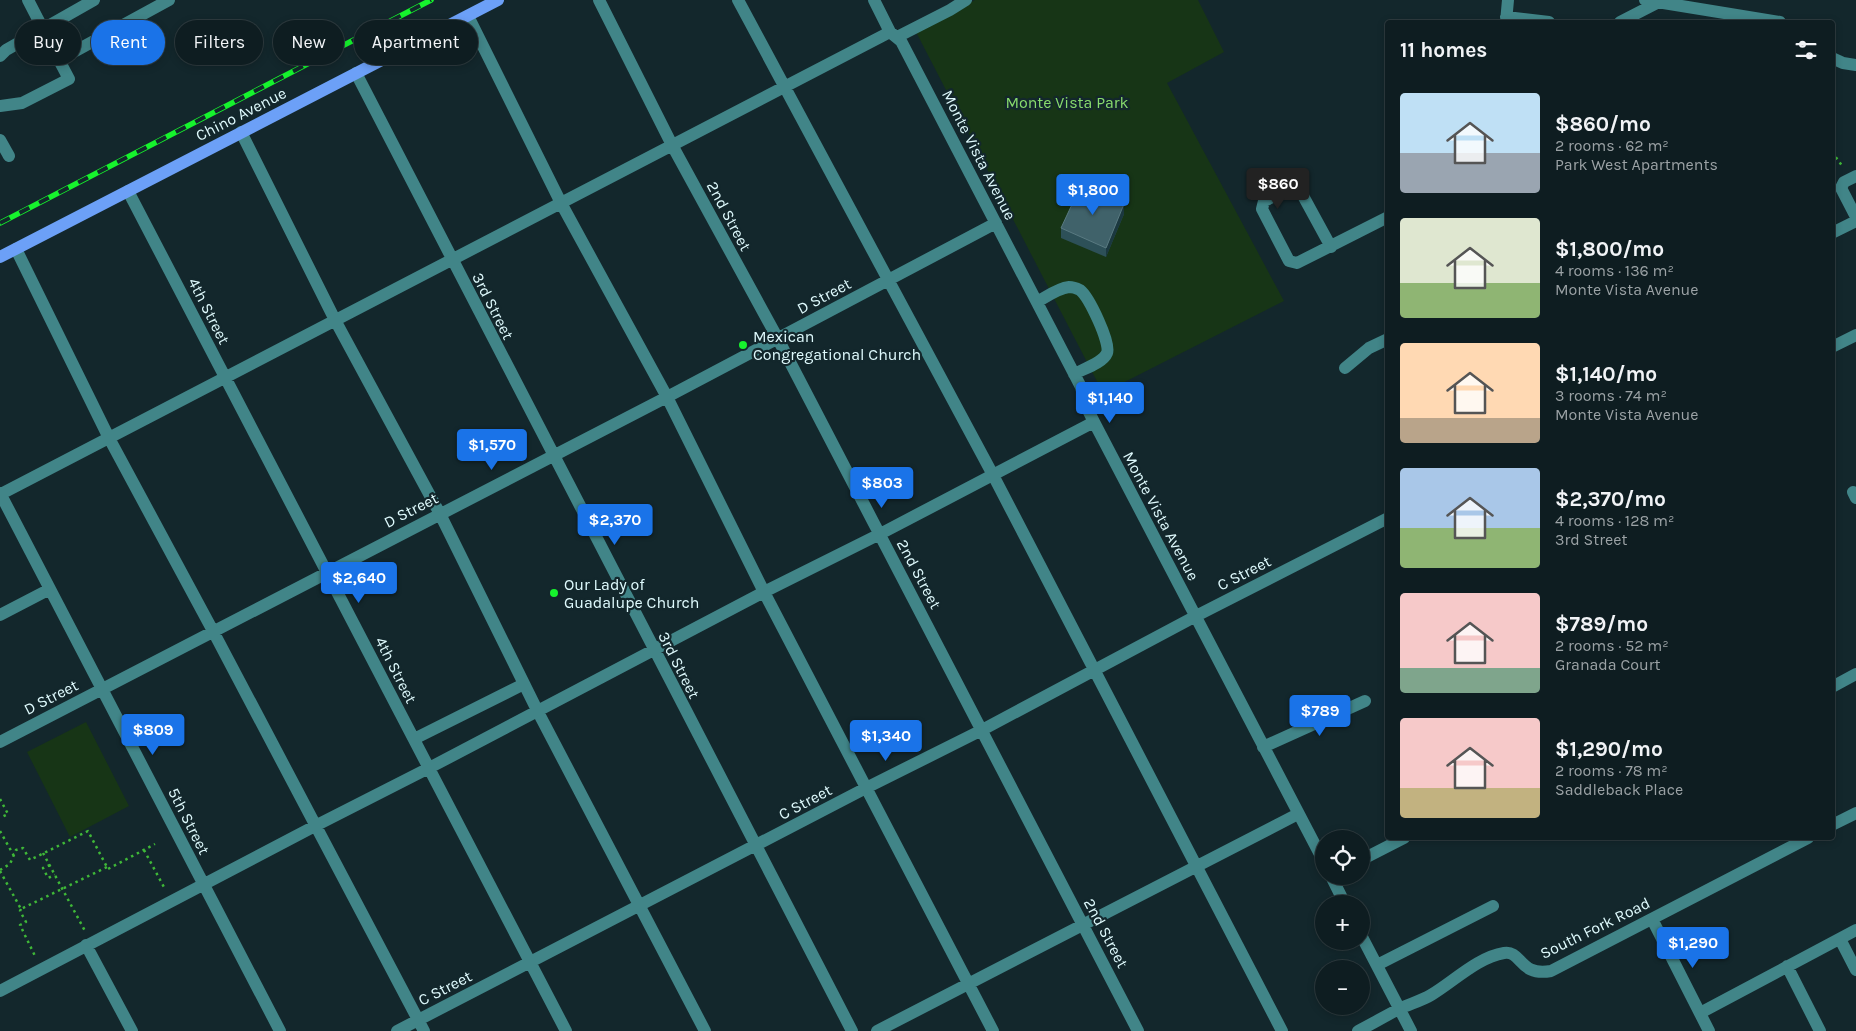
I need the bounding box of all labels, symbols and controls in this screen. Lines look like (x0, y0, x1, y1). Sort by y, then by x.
chip: Buy (15, 20, 81, 65)
chip: Rent (91, 20, 165, 65)
chip: Filters (175, 20, 263, 65)
chip: New (273, 20, 344, 65)
chip: Apartment (354, 20, 478, 65)
icon: filters (1792, 36, 1820, 64)
text: 11 homes (1400, 38, 1487, 62)
street label: Chino Avenue (193, 83, 289, 145)
street label: Monte Vista Avenue (938, 87, 1020, 223)
park label: Monte Vista Park (1005, 93, 1129, 112)
text: $860/mo (1555, 112, 1651, 136)
icon: home (1440, 113, 1500, 173)
text: 2 rooms · 62 m² (1555, 136, 1669, 155)
text: Park West Apartments (1555, 155, 1718, 174)
pin: $860 (1248, 168, 1308, 210)
pin: $1,800 (1052, 174, 1134, 216)
text: $860 (1257, 174, 1299, 193)
street label: 2nd Street (703, 178, 755, 254)
text: $1,800 (1067, 180, 1119, 199)
text: $1,800/mo (1555, 237, 1664, 261)
icon: home (1440, 238, 1500, 298)
text: 4 rooms · 136 m² (1555, 261, 1674, 280)
street label: 3rd Street (468, 269, 518, 343)
street label: 4th Street (184, 274, 234, 348)
street label: D Street (794, 274, 854, 318)
text: Monte Vista Avenue (1555, 280, 1698, 299)
place label: Mexican Congregational Church (753, 327, 921, 364)
marker: Mexican Congregational Church (737, 339, 749, 351)
text: $1,140/mo (1555, 362, 1657, 386)
icon: home (1440, 363, 1500, 423)
pin: $1,140 (1069, 382, 1151, 424)
text: 3 rooms · 74 m² (1555, 386, 1667, 405)
text: $1,140 (1087, 388, 1133, 407)
text: Monte Vista Avenue (1555, 405, 1698, 424)
pin: $1,570 (451, 428, 533, 471)
text: $1,570 (468, 435, 516, 454)
street label: Monte Vista Avenue (1119, 448, 1203, 584)
pin: $803 (852, 466, 912, 509)
text: $803 (861, 473, 903, 492)
text: $2,370/mo (1555, 487, 1666, 511)
street label: D Street (381, 488, 441, 532)
icon: home (1440, 488, 1500, 548)
pin: $2,370 (574, 504, 656, 546)
text: $2,370 (589, 510, 641, 529)
text: 4 rooms · 128 m² (1555, 511, 1674, 530)
text: 3rd Street (1555, 530, 1627, 549)
street label: 2nd Street (893, 536, 945, 612)
street label: C Street (1214, 551, 1274, 595)
pin: $2,640 (318, 562, 400, 604)
text: $2,640 (332, 568, 386, 587)
place label: Our Lady of Guadalupe Church (564, 575, 699, 612)
marker: Our Lady of Guadalupe Church (548, 587, 560, 599)
text: $789/mo (1555, 612, 1648, 636)
icon: home (1440, 613, 1500, 673)
street label: 3rd Street (654, 628, 704, 702)
street label: 4th Street (371, 633, 421, 707)
text: 2 rooms · 52 m² (1555, 636, 1669, 655)
text: Granada Court (1555, 655, 1661, 674)
street label: D Street (21, 675, 81, 719)
pin: $789 (1290, 694, 1350, 737)
text: $789 (1300, 701, 1340, 720)
pin: $809 (123, 714, 183, 756)
text: $809 (132, 720, 174, 739)
pin: $1,340 (845, 720, 927, 762)
text: $1,340 (861, 726, 911, 745)
text: $1,290/mo (1555, 737, 1663, 761)
icon: home (1440, 738, 1500, 798)
text: 2 rooms · 78 m² (1555, 761, 1668, 780)
street label: C Street (775, 780, 835, 824)
text: Saddleback Place (1555, 780, 1683, 799)
street label: 5th Street (164, 784, 214, 858)
map controls (1315, 830, 1370, 1015)
button: locate (1315, 830, 1370, 885)
street label: South Fork Road (1537, 893, 1653, 963)
street label: 2nd Street (1080, 895, 1132, 971)
button: + (1315, 895, 1370, 950)
pin: $1,290 (1652, 926, 1734, 969)
text: $1,290 (1668, 933, 1718, 952)
button: − (1315, 960, 1370, 1015)
street label: C Street (415, 966, 475, 1010)

